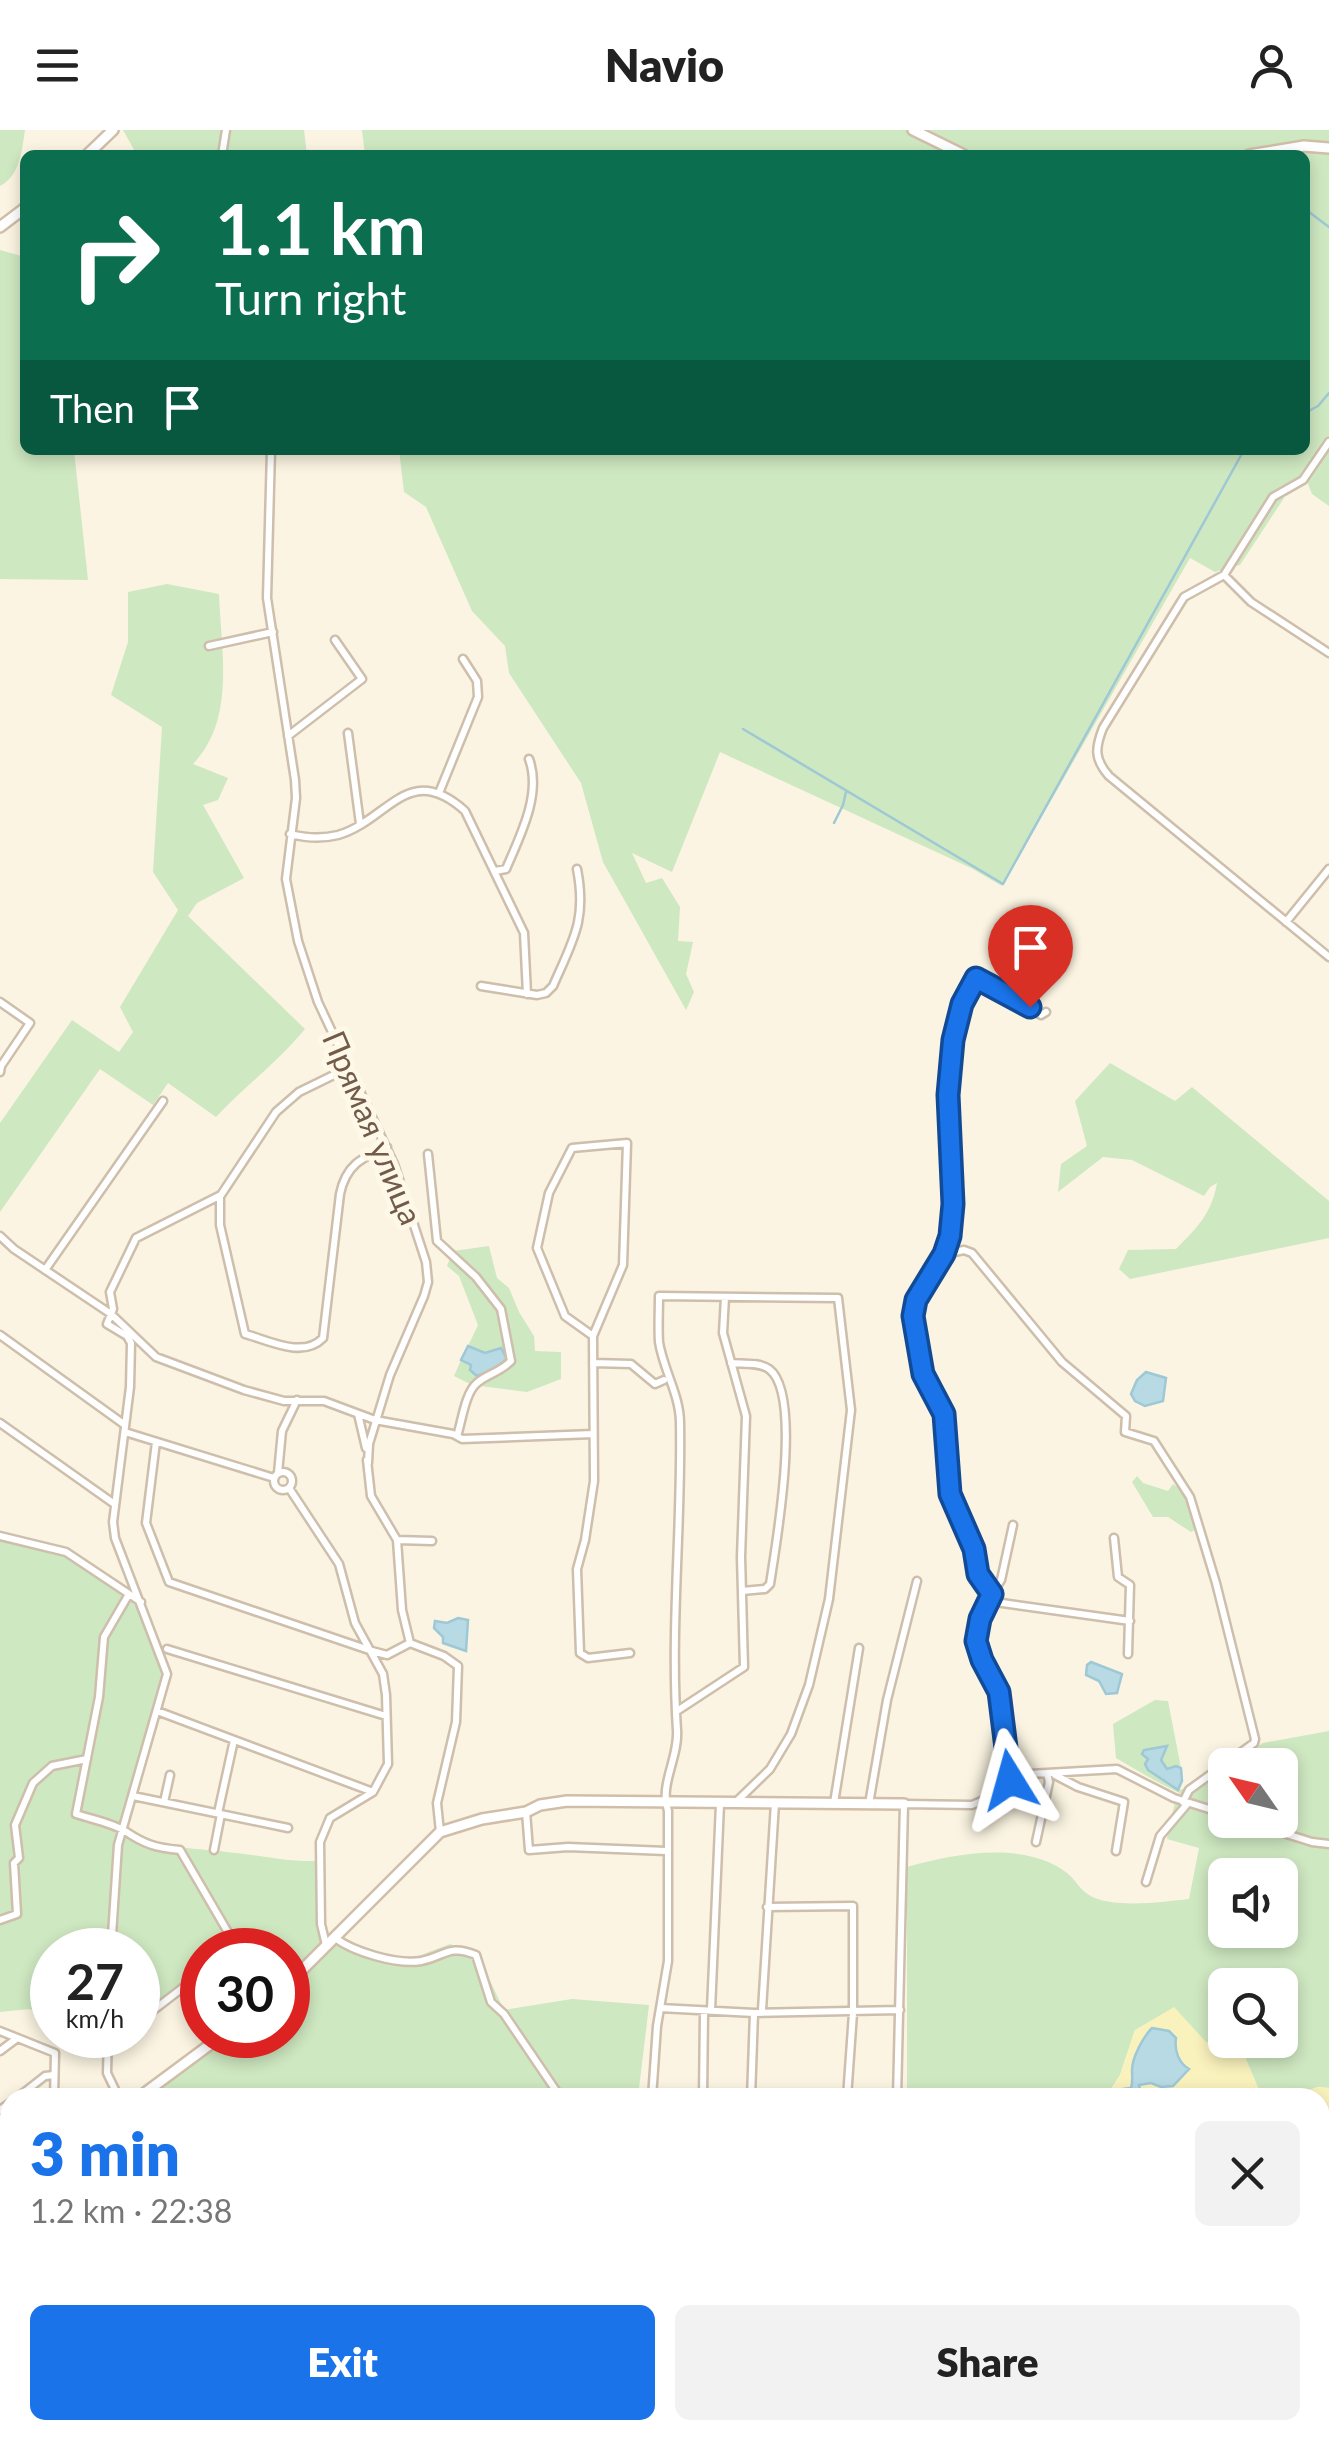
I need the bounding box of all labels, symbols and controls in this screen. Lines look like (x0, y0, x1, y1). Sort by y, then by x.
icon: menu (30, 38, 85, 93)
text: Navio (605, 38, 724, 92)
icon: person (1244, 38, 1299, 93)
text: 1.1 km (215, 186, 426, 270)
icon: right (50, 190, 180, 320)
text: Turn right (215, 271, 406, 325)
icon: arrive (155, 380, 210, 435)
text: Then (50, 385, 135, 431)
pin (988, 905, 1073, 1008)
icon: arrive (1003, 920, 1058, 975)
street label: Прямая улица (315, 1025, 432, 1230)
position arrow (958, 1728, 1062, 1832)
north arrow (1208, 1748, 1298, 1838)
map controls (1208, 1748, 1298, 2058)
button: sound (1208, 1858, 1298, 1948)
speed limit sign: 30 (180, 1928, 310, 2058)
text: 27 (66, 1951, 124, 2011)
button: search (1208, 1968, 1298, 2058)
text: km/h (66, 2003, 124, 2033)
text: 3 min (30, 2117, 180, 2189)
button: close (1195, 2121, 1300, 2226)
text: 1.2 km · 22:38 (30, 2191, 232, 2230)
button: Exit (30, 2305, 655, 2420)
button: Share (675, 2305, 1300, 2420)

